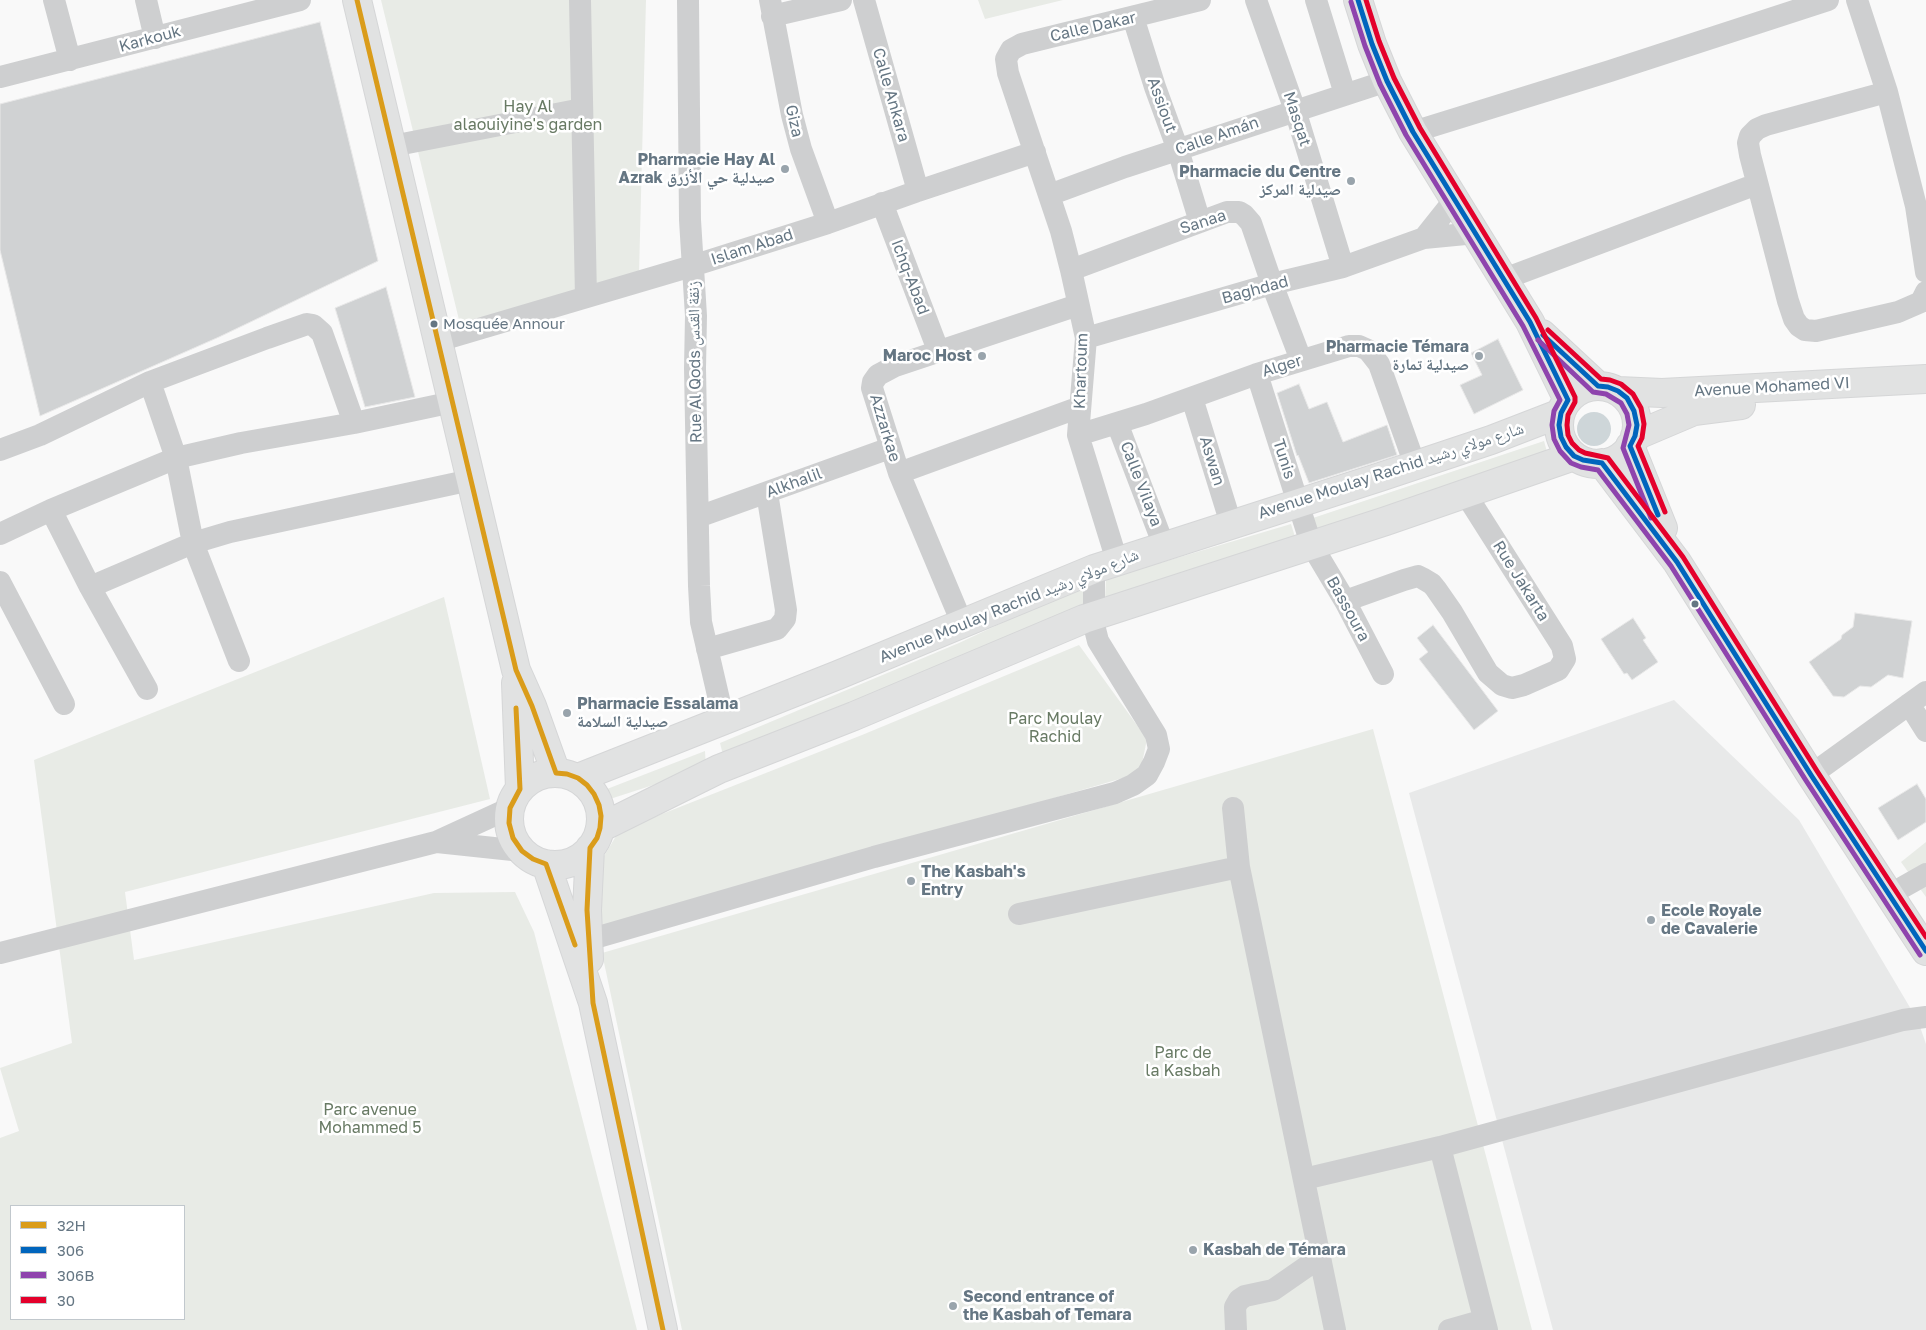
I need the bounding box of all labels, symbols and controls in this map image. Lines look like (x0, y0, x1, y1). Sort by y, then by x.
street label: Calle Dakar (1048, 8, 1138, 46)
street label: Karkouk (117, 22, 183, 56)
street label: Calle Ankara (868, 46, 914, 144)
street label: Assiout (1143, 75, 1181, 135)
street label: Masqat (1279, 89, 1315, 149)
park label: Hay Al alaouiyine's garden (454, 97, 602, 135)
street label: Giza (781, 103, 807, 139)
street label: Calle Amán (1173, 113, 1261, 159)
place label: Pharmacie Hay Al Azrak صيدلية حي الأزرق (618, 150, 775, 188)
place label: Pharmacie du Centre صيدلية المركز (1179, 162, 1341, 200)
marker: Pharmacie Hay Al Azrak صيدلية حي الأزرق (779, 163, 791, 175)
marker: Pharmacie du Centre صيدلية المركز (1345, 175, 1357, 187)
street label: Sanaa (1178, 206, 1228, 238)
street label: Islam Abad (708, 225, 796, 269)
street label: Ichq-Abad (887, 237, 933, 317)
street label: Baghdad (1220, 272, 1290, 308)
street label: Rue Al Qods زنقة القدس (684, 281, 706, 443)
place label: Mosquée Annour (443, 315, 565, 333)
marker: Mosquée Annour (429, 319, 439, 329)
street label: Khartoum (1070, 333, 1092, 409)
place label: Pharmacie Témara صيدلية تمارة (1326, 337, 1469, 375)
place label: Maroc Host (883, 346, 972, 366)
marker: Maroc Host (976, 350, 988, 362)
marker: Pharmacie Témara صيدلية تمارة (1473, 350, 1485, 362)
street label: Alger (1260, 351, 1304, 381)
street label: Avenue Mohamed VI (1694, 373, 1850, 401)
street label: Azzarkae (866, 392, 904, 464)
street label: Avenue Moulay Rachid شارع مولاي رشيد (1256, 419, 1526, 523)
street label: Aswan (1195, 434, 1229, 488)
street label: Tunis (1269, 437, 1299, 481)
street label: Calle Vilaya (1116, 439, 1166, 529)
street label: Alkhalil (763, 464, 825, 502)
street label: Rue Jakarta (1489, 537, 1553, 625)
street label: Avenue Moulay Rachid شارع مولاي رشيد (876, 545, 1142, 667)
street label: Bassoura (1322, 573, 1374, 645)
unlabelled marker (1690, 599, 1700, 609)
place label: Pharmacie Essalama صيدلية السلامة (577, 694, 738, 732)
marker: Pharmacie Essalama صيدلية السلامة (561, 707, 573, 719)
park label: Parc Moulay Rachid (1008, 709, 1102, 747)
place label: The Kasbah's Entry (921, 862, 1026, 900)
marker: The Kasbah's Entry (905, 875, 917, 887)
place label: Ecole Royale de Cavalerie (1661, 901, 1762, 939)
marker: Ecole Royale de Cavalerie (1645, 914, 1657, 926)
park label: Parc de la Kasbah (1145, 1043, 1221, 1081)
park label: Parc avenue Mohammed 5 (319, 1100, 421, 1138)
legend (10, 1205, 185, 1320)
text: 32H (57, 1216, 86, 1234)
place label: Kasbah de Témara (1203, 1240, 1346, 1260)
text: 306 (57, 1241, 84, 1259)
marker: Kasbah de Témara (1187, 1244, 1199, 1256)
text: 306B (57, 1266, 94, 1284)
place label: Second entrance of the Kasbah of Temara (963, 1287, 1131, 1325)
text: 30 (57, 1291, 75, 1309)
marker: Second entrance of the Kasbah of Temara (947, 1300, 959, 1312)

